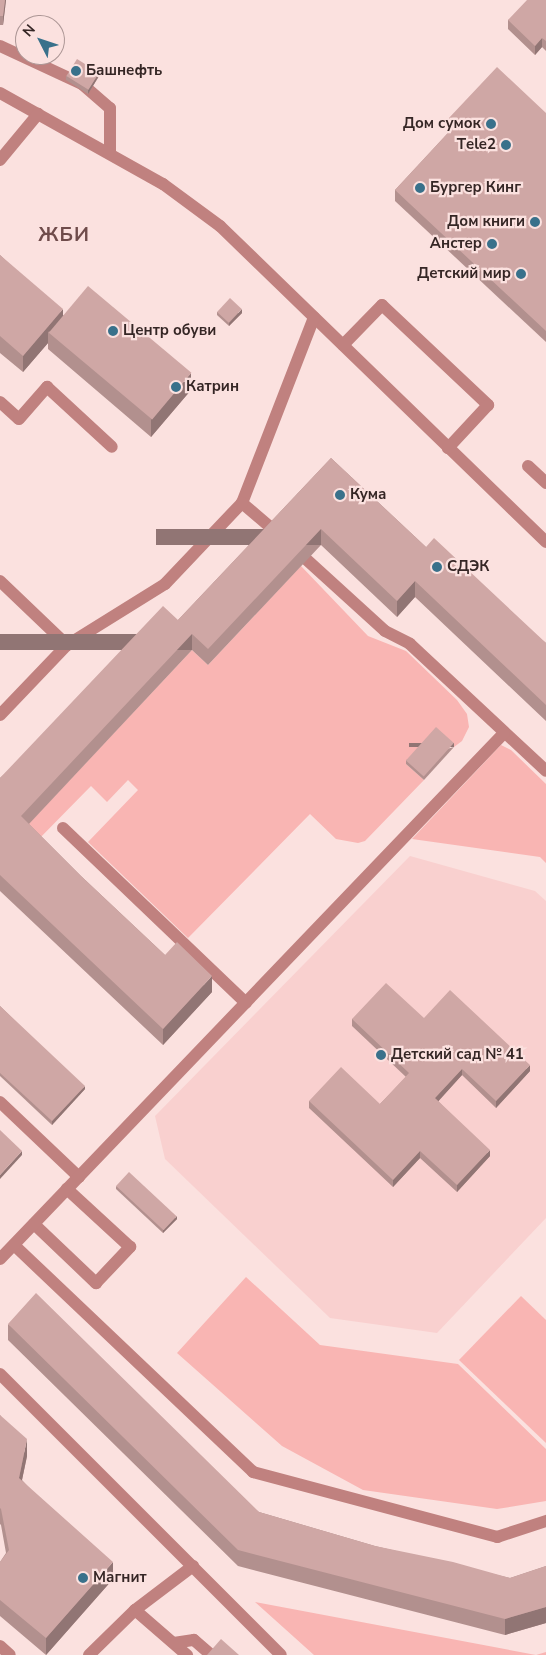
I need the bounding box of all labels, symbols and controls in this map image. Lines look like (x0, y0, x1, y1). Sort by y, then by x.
north arrow (15, 15, 65, 65)
text: N (18, 20, 40, 41)
place label: Башнефть (86, 62, 162, 80)
marker: Башнефть (70, 65, 82, 77)
place label: Дом сумок (403, 115, 481, 133)
marker: Дом сумок (485, 118, 497, 130)
place label: Тele2 (457, 136, 496, 154)
marker: Тele2 (500, 139, 512, 151)
place label: Бургер Кинг (430, 179, 521, 197)
marker: Бургер Кинг (414, 182, 426, 194)
place label: Дом книги (447, 213, 525, 231)
marker: Дом книги (529, 216, 541, 228)
district label: ЖБИ (38, 222, 90, 246)
place label: Анстер (430, 235, 482, 253)
marker: Анстер (486, 238, 498, 250)
place label: Детский мир (417, 265, 511, 283)
marker: Детский мир (515, 268, 527, 280)
place label: Центр обуви (123, 322, 216, 340)
marker: Центр обуви (107, 325, 119, 337)
place label: Катрин (186, 378, 239, 396)
marker: Катрин (170, 381, 182, 393)
place label: Кума (350, 486, 386, 504)
marker: Кума (334, 489, 346, 501)
place label: СДЭК (447, 558, 489, 576)
marker: СДЭК (431, 561, 443, 573)
place label: Детский сад № 41 (391, 1046, 524, 1064)
marker: Детский сад № 41 (375, 1049, 387, 1061)
place label: Магнит (93, 1569, 147, 1587)
marker: Магнит (77, 1572, 89, 1584)

